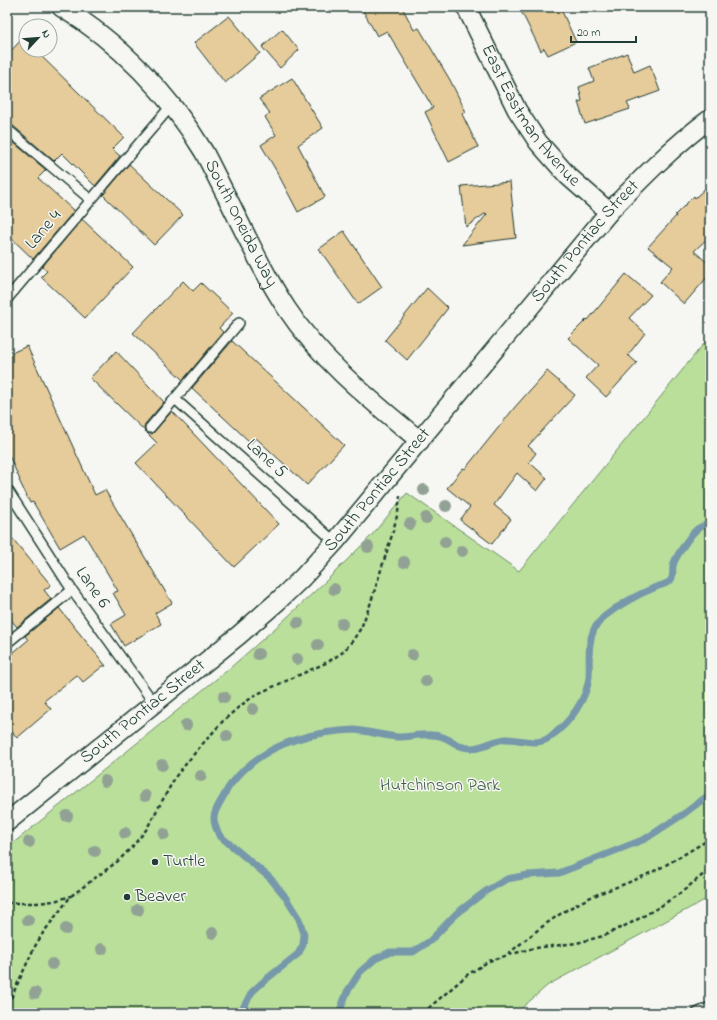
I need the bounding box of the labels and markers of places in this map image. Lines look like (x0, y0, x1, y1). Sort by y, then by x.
place label: Turtle (163, 849, 206, 875)
marker: Turtle (150, 857, 160, 867)
place label: Beaver (134, 884, 186, 910)
marker: Beaver (122, 892, 132, 902)

